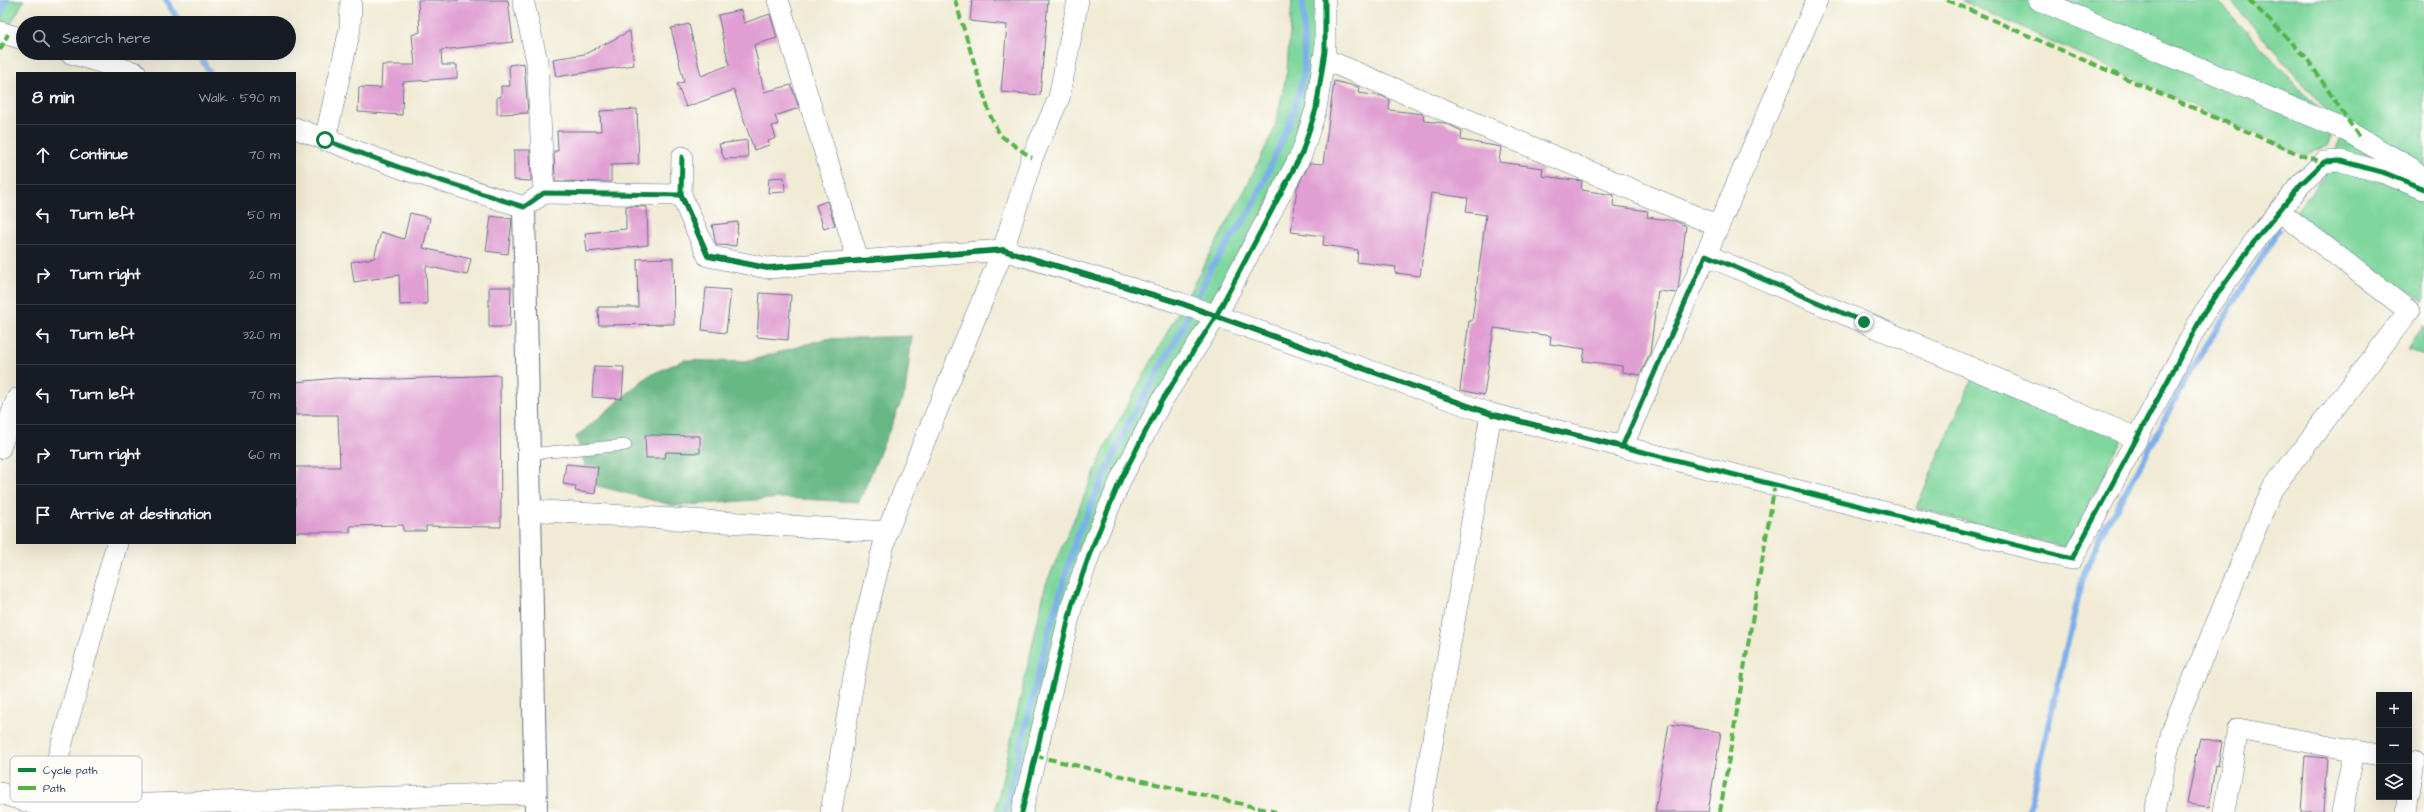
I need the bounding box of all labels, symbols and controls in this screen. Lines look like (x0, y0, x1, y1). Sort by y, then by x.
search box (16, 16, 296, 60)
icon: search (30, 27, 52, 49)
text: Search here (62, 28, 151, 49)
text: 8 min (32, 86, 74, 110)
text: Walk · 590 m (199, 89, 280, 107)
route start (316, 131, 334, 149)
icon: ahead (32, 144, 54, 166)
text: Continue (70, 144, 128, 165)
text: 70 m (248, 146, 280, 164)
icon: left (32, 204, 54, 226)
text: Turn left (70, 204, 134, 225)
text: 50 m (247, 206, 280, 224)
icon: right (32, 264, 54, 286)
text: Turn right (70, 264, 141, 285)
text: 20 m (249, 266, 280, 284)
route end (1855, 313, 1873, 331)
icon: left (32, 324, 54, 346)
text: Turn left (70, 324, 134, 345)
text: 320 m (242, 326, 280, 344)
icon: left (32, 384, 54, 406)
text: Turn left (70, 384, 134, 405)
text: 70 m (248, 386, 280, 404)
icon: right (32, 444, 54, 466)
text: Turn right (70, 444, 141, 465)
text: 60 m (248, 446, 280, 464)
icon: arrive (32, 504, 54, 526)
text: Arrive at destination (70, 504, 211, 525)
map controls (2376, 692, 2412, 800)
button: + (2376, 692, 2412, 728)
button: − (2376, 728, 2412, 764)
legend (10, 756, 142, 802)
text: Cycle path (43, 763, 98, 779)
button: layers (2376, 764, 2412, 800)
text: Path (43, 781, 66, 796)

